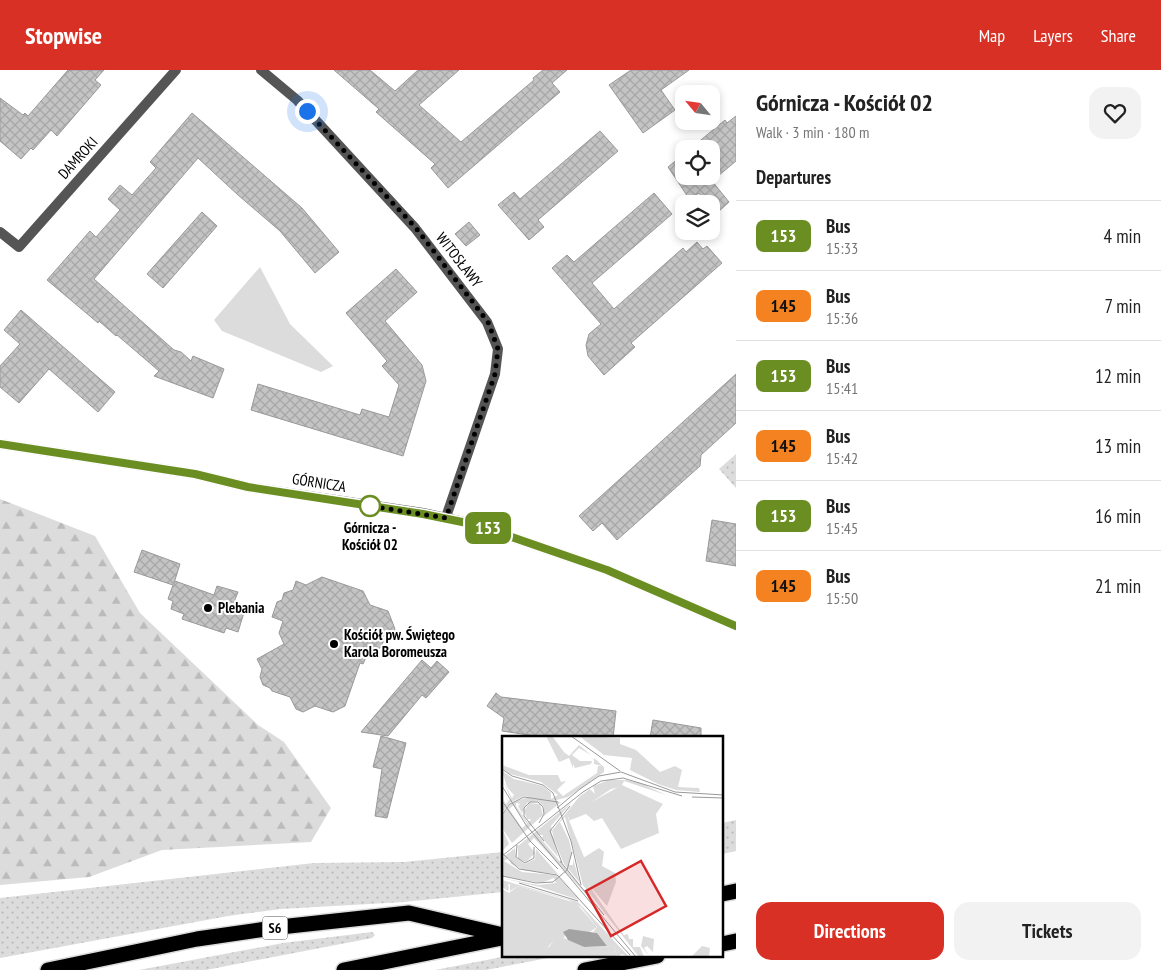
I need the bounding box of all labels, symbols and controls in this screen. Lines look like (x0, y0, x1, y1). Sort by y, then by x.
text: Stopwise (25, 20, 102, 51)
text: Map (979, 24, 1005, 47)
text: Layers (1033, 24, 1073, 47)
text: Share (1101, 24, 1136, 47)
north arrow (675, 85, 720, 130)
map controls (675, 85, 720, 240)
text: Górnicza - Kościół 02 (756, 87, 933, 118)
button: heart (1089, 87, 1141, 139)
your location (295, 99, 320, 124)
text: Walk · 3 min · 180 m (756, 122, 869, 142)
street label: DAMROKI (54, 133, 101, 183)
button: locate (675, 140, 720, 185)
text: Departures (756, 165, 831, 189)
button: layers (675, 195, 720, 240)
text: Bus (826, 214, 850, 238)
text: 153 (771, 224, 796, 247)
text: 4 min (1104, 224, 1141, 248)
street label: WITOSŁAWY (432, 229, 487, 291)
text: 15:33 (826, 238, 858, 258)
text: Bus (826, 284, 850, 308)
text: 145 (771, 294, 796, 317)
text: 7 min (1104, 294, 1141, 318)
text: 15:36 (826, 308, 858, 328)
text: Bus (826, 354, 850, 378)
text: 153 (771, 364, 796, 387)
text: 12 min (1095, 364, 1141, 388)
text: 15:41 (826, 378, 858, 398)
text: Bus (826, 424, 850, 448)
text: 145 (771, 434, 796, 457)
text: 13 min (1095, 434, 1141, 458)
text: 15:42 (826, 448, 858, 468)
street label: GÓRNICZA (291, 469, 348, 496)
text: Bus (826, 494, 850, 518)
marker: Górnicza - Kościół 02 (359, 495, 381, 517)
text: 153 (771, 504, 796, 527)
text: 16 min (1095, 504, 1141, 528)
line badge: 153 (459, 512, 517, 544)
text: 153 (475, 516, 501, 539)
place label: Górnicza - Kościół 02 (342, 518, 398, 554)
text: 15:45 (826, 518, 858, 538)
text: Bus (826, 564, 850, 588)
text: 145 (771, 574, 796, 597)
text: 21 min (1095, 574, 1141, 598)
text: 15:50 (826, 588, 858, 608)
place label: Plebania (218, 598, 264, 617)
marker: Plebania (202, 602, 214, 614)
place label: Kościół pw. Świętego Karola Boromeusza (344, 625, 455, 661)
marker: Kościół pw. Świętego Karola Boromeusza (328, 638, 340, 650)
inset map (502, 736, 724, 958)
button: Directions (756, 902, 944, 960)
button: Tickets (954, 902, 1141, 960)
road number: S6 (262, 916, 288, 940)

